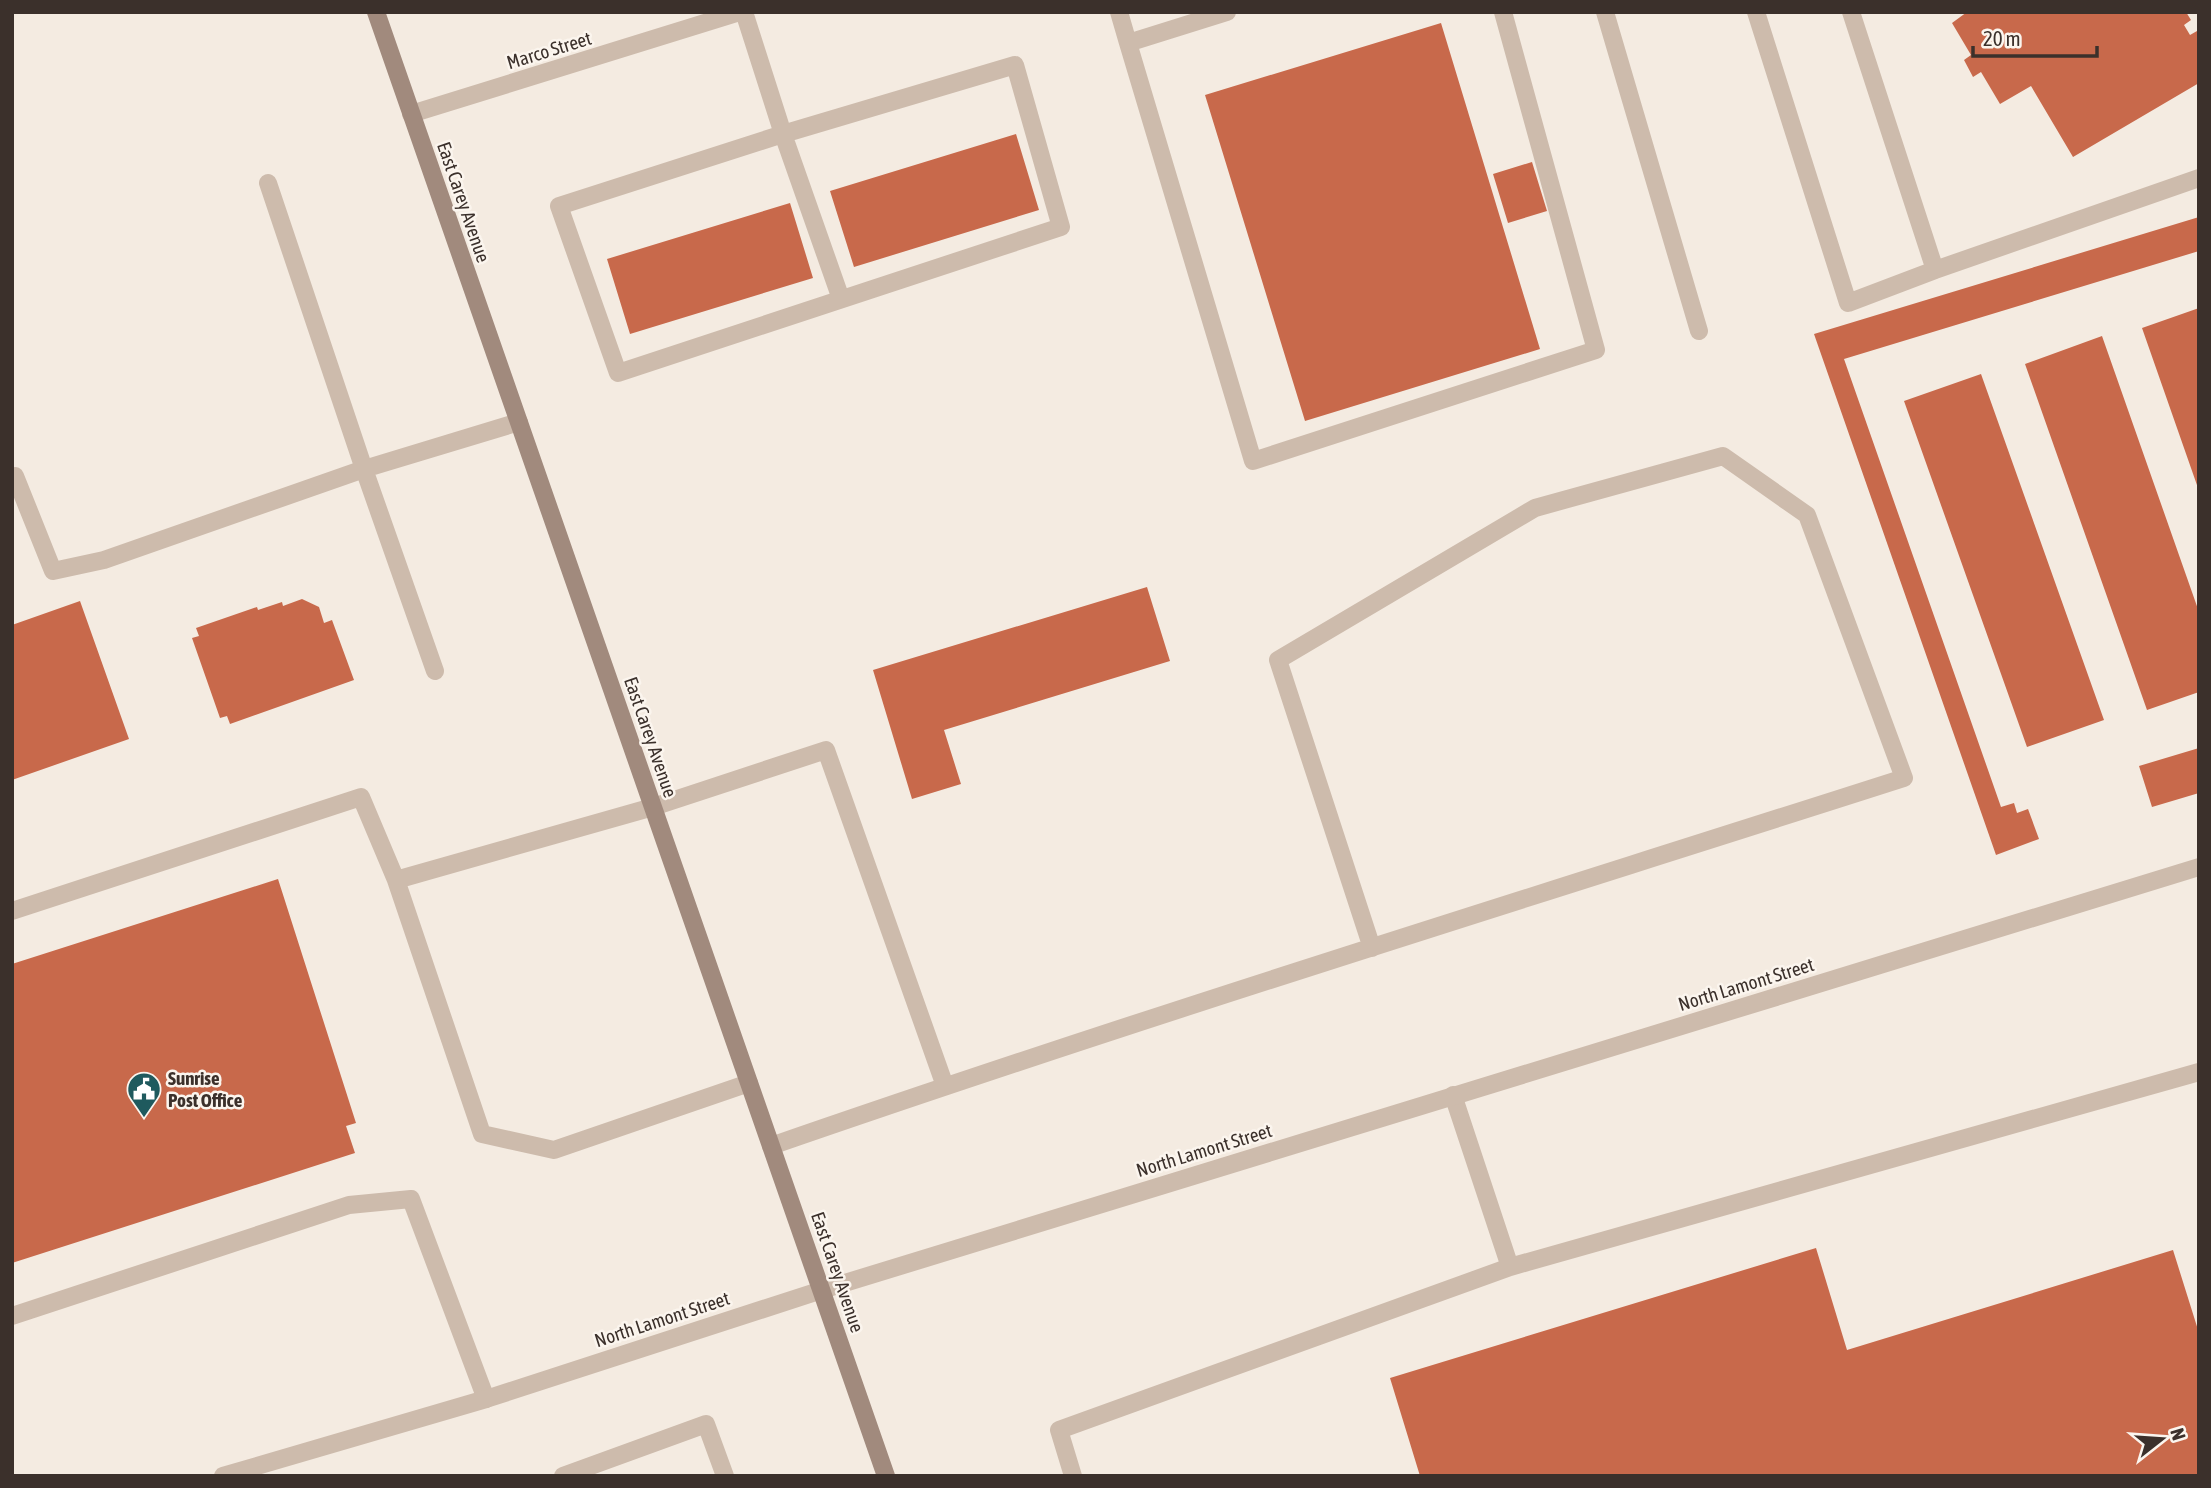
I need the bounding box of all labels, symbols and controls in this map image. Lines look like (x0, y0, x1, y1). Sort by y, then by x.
scale bar (1973, 14, 2097, 58)
text: 20 m (1983, 26, 2021, 50)
street label: Marco Street (504, 27, 594, 73)
street label: East Carey Avenue (433, 139, 495, 265)
street label: East Carey Avenue (620, 674, 682, 800)
street label: North Lamont Street (1676, 953, 1816, 1015)
place label: Sunrise Post Office (168, 1067, 243, 1111)
public building icon: Sunrise Post Office (125, 1070, 163, 1119)
street label: North Lamont Street (1134, 1119, 1274, 1181)
street label: East Carey Avenue (807, 1209, 869, 1335)
street label: North Lamont Street (592, 1287, 732, 1351)
north arrow (2127, 1404, 2197, 1474)
text: N (2166, 1425, 2190, 1443)

